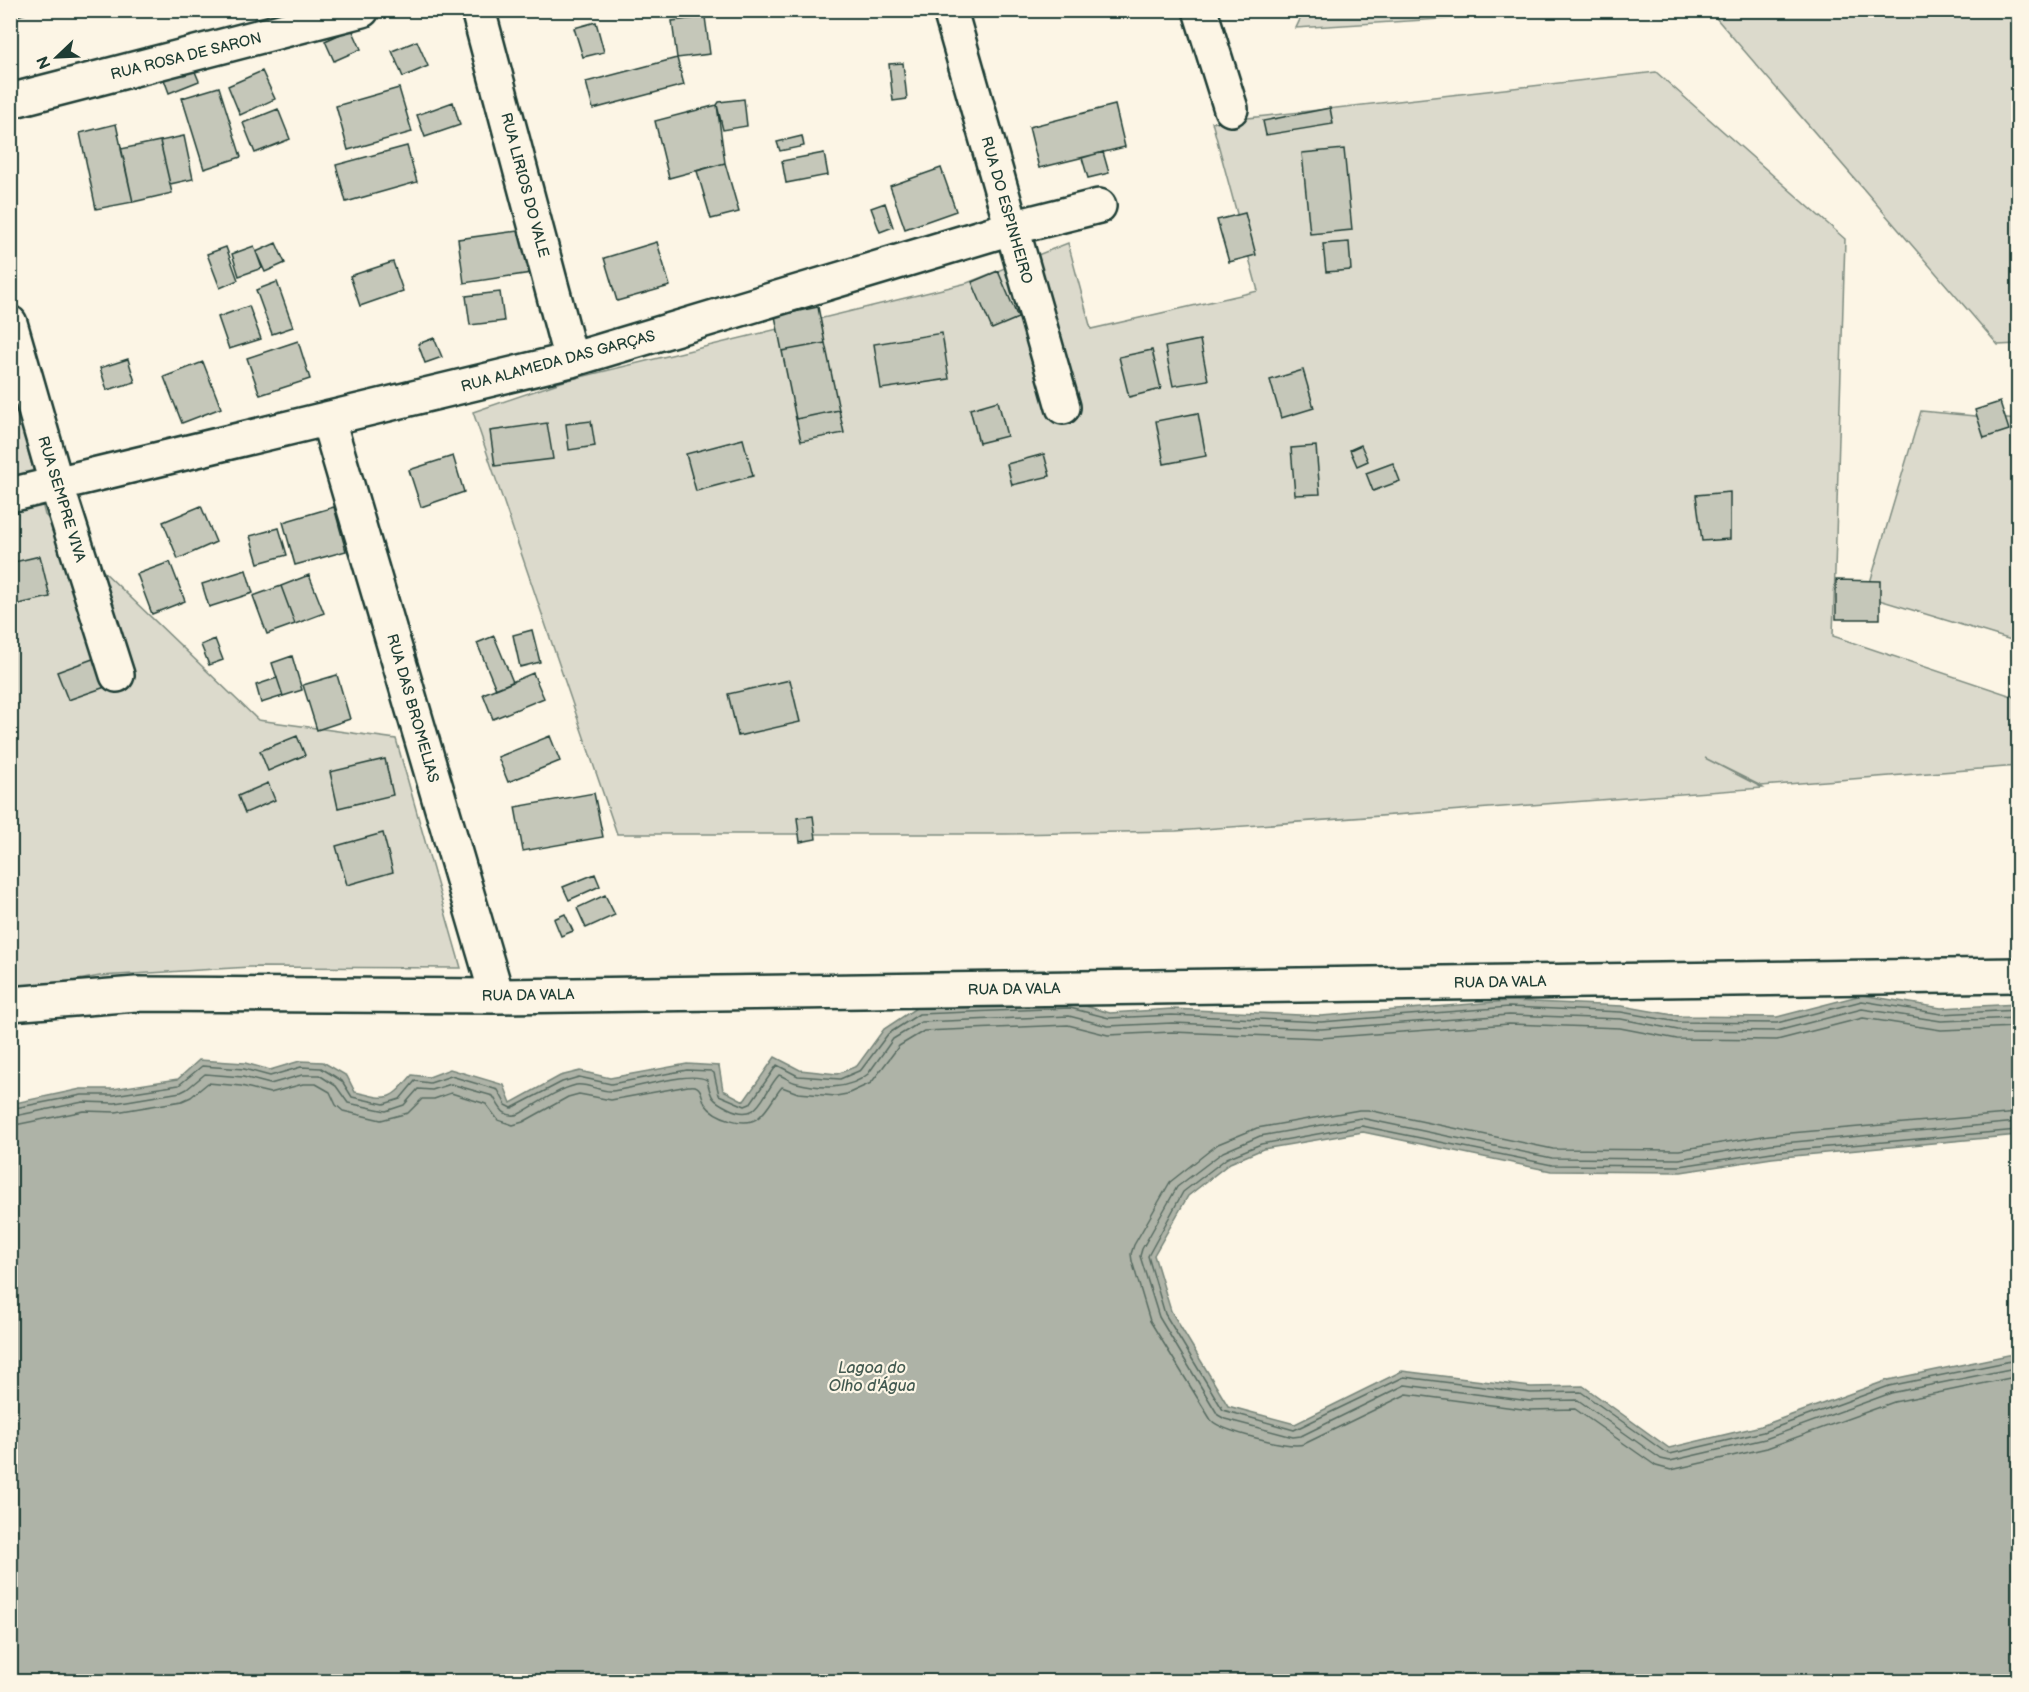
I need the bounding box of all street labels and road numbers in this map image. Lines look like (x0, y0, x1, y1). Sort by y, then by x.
street label: RUA ROSA DE SARON (109, 29, 264, 84)
street label: RUA LIRIOS DO VALE (496, 111, 553, 260)
street label: RUA DO ESPINHEIRO (976, 134, 1037, 286)
street label: RUA ALAMEDA DAS GARÇAS (459, 326, 657, 397)
street label: RUA SEMPRE VIVA (33, 434, 90, 565)
street label: RUA DAS BROMELIAS (382, 632, 443, 785)
street label: RUA DA VALA (1453, 972, 1547, 993)
street label: RUA DA VALA (967, 979, 1061, 1000)
street label: RUA DA VALA (481, 985, 575, 1006)

